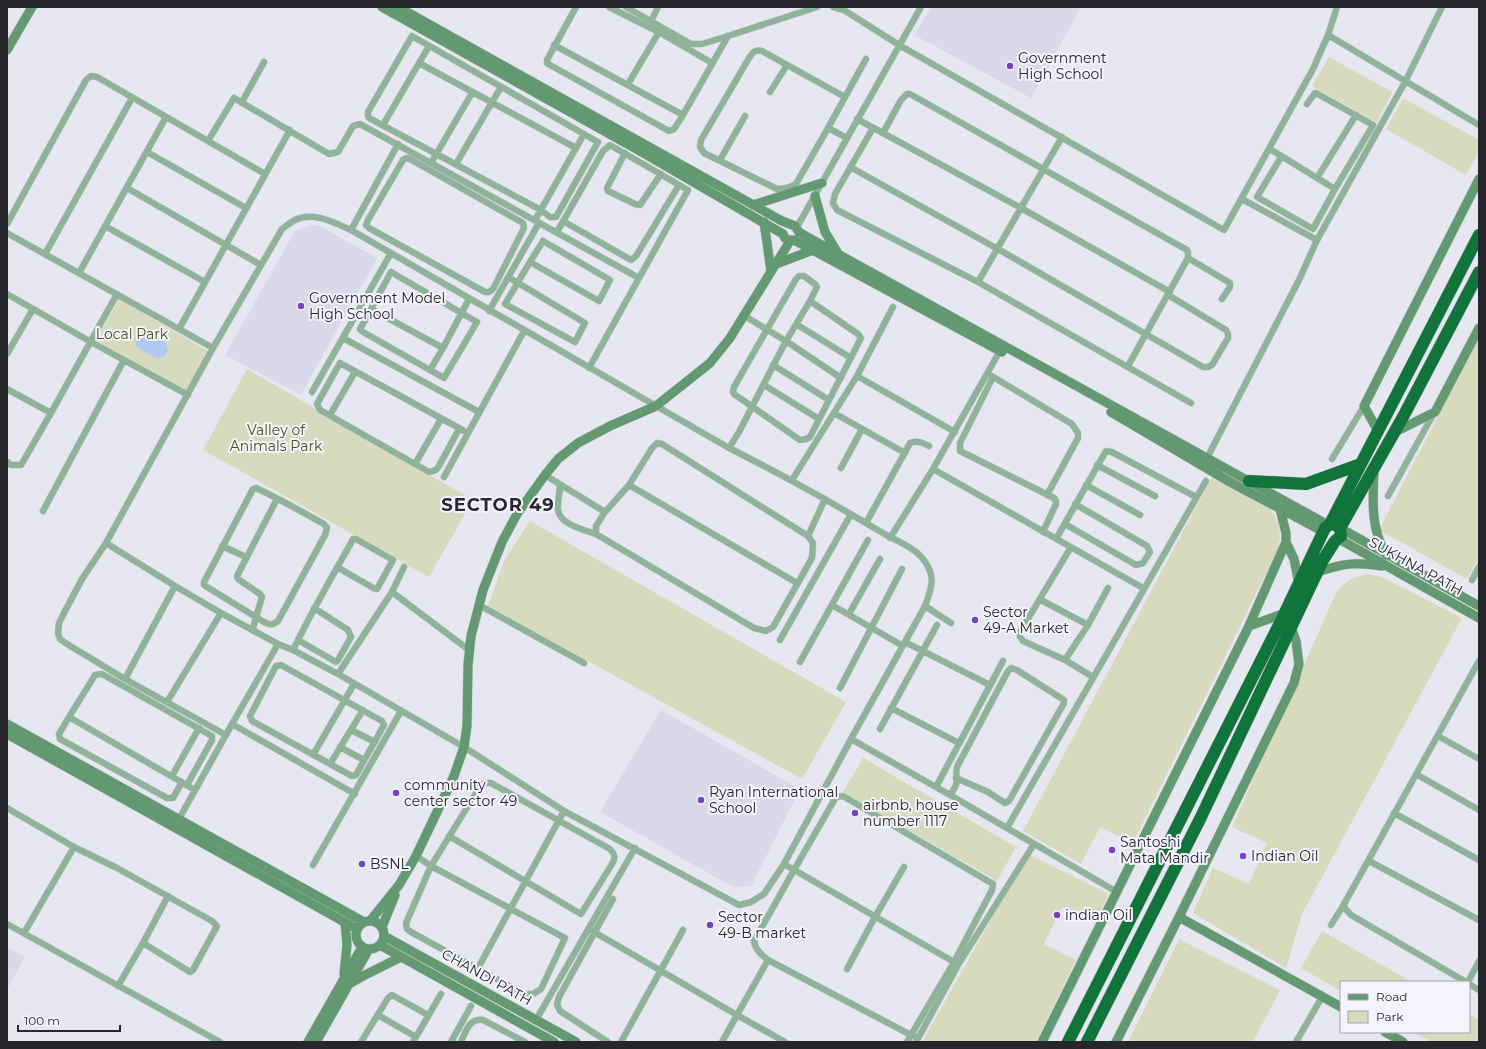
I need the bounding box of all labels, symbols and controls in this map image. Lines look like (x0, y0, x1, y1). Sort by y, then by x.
place label: Government High School (1018, 49, 1107, 83)
marker: Government High School (1005, 61, 1015, 71)
place label: Government Model High School (309, 289, 445, 323)
marker: Government Model High School (296, 301, 306, 311)
park label: Local Park (96, 325, 169, 343)
park label: Valley of Animals Park (230, 421, 323, 455)
district label: SECTOR 49 (441, 494, 555, 516)
street label: SUKHNA PATH (1366, 533, 1466, 599)
place label: Sector 49-A Market (983, 603, 1069, 637)
marker: Sector 49-A Market (970, 615, 980, 625)
place label: community center sector 49 (404, 776, 517, 810)
place label: Ryan International School (709, 783, 838, 817)
marker: community center sector 49 (391, 788, 401, 798)
marker: Ryan International School (696, 795, 706, 805)
place label: airbnb, house number 1117 (863, 796, 958, 830)
marker: airbnb, house number 1117 (850, 808, 860, 818)
place label: Santoshi Mata Mandir (1120, 833, 1209, 867)
marker: Santoshi Mata Mandir (1107, 845, 1117, 855)
place label: Indian Oil (1251, 847, 1319, 865)
marker: Indian Oil (1238, 851, 1248, 861)
place label: BSNL (370, 855, 410, 873)
marker: BSNL (357, 859, 367, 869)
place label: indian Oil (1065, 906, 1132, 924)
place label: Sector 49-B market (718, 908, 807, 942)
marker: indian Oil (1052, 910, 1062, 920)
marker: Sector 49-B market (705, 920, 715, 930)
street label: CHANDI PATH (439, 945, 535, 1009)
legend (1340, 981, 1470, 1033)
text: Road (1376, 989, 1407, 1004)
scale bar (18, 1007, 120, 1033)
text: Park (1376, 1009, 1404, 1024)
text: 100 m (24, 1013, 60, 1028)

